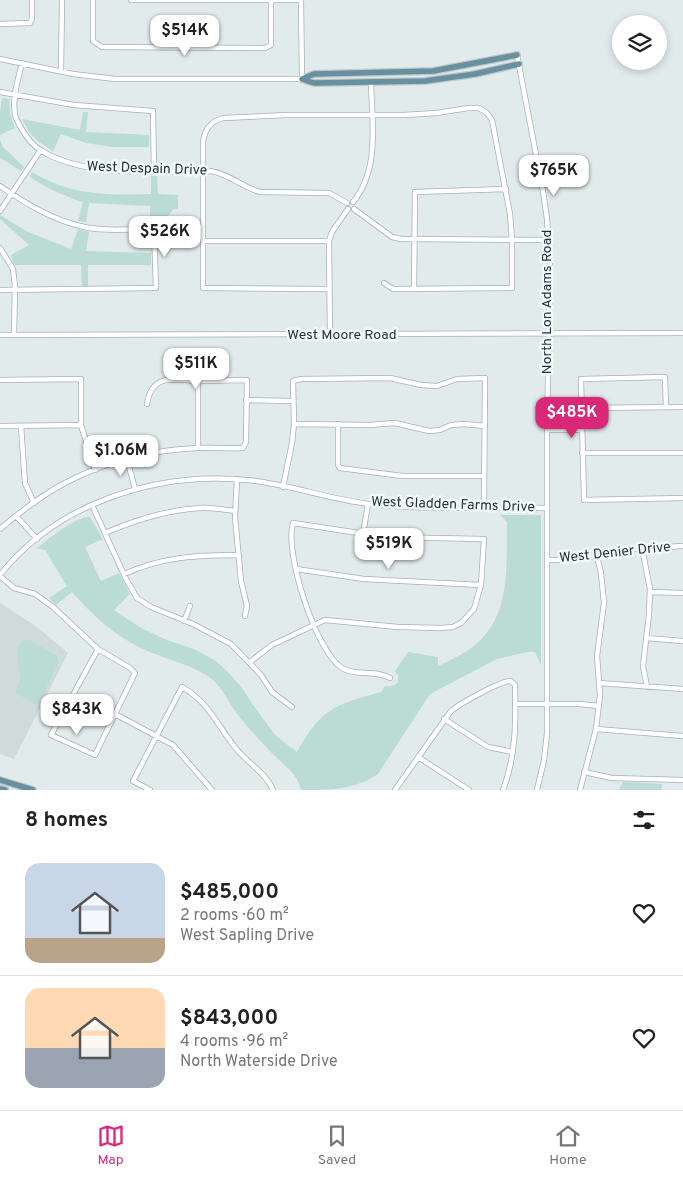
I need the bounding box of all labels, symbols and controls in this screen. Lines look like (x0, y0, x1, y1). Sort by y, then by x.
pin: $514K (150, 15, 220, 57)
map controls (612, 15, 667, 70)
button: layers (612, 15, 667, 70)
text: $514K (161, 21, 209, 41)
pin: $765K (519, 154, 589, 197)
street label: West Despain Drive (86, 158, 208, 180)
text: $765K (530, 161, 578, 181)
pin: $526K (130, 216, 200, 258)
text: $526K (140, 222, 190, 242)
street label: North Lon Adams Road (539, 230, 556, 374)
street label: West Moore Road (287, 327, 397, 344)
pin: $511K (161, 348, 231, 390)
text: $511K (174, 354, 218, 374)
pin: $485K (537, 396, 607, 439)
text: $485K (546, 403, 598, 423)
pin: $1.06M (80, 434, 162, 477)
text: $1.06M (94, 441, 148, 461)
street label: West Gladden Farms Drive (371, 494, 535, 516)
pin: $519K (354, 528, 424, 570)
text: $519K (366, 534, 413, 554)
street label: West Denier Drive (558, 539, 672, 567)
pin: $843K (42, 694, 112, 736)
text: $843K (52, 700, 102, 720)
icon: filters (630, 806, 658, 834)
text: 8 homes (25, 807, 108, 834)
text: $485,000 (180, 879, 279, 906)
icon: home (65, 883, 125, 943)
icon: heart (630, 899, 658, 927)
text: 2 rooms · 60 m² (180, 906, 289, 926)
text: West Sapling Drive (180, 926, 314, 946)
text: $843,000 (180, 1005, 278, 1032)
icon: home (65, 1008, 125, 1068)
icon: heart (630, 1024, 658, 1052)
text: 4 rooms · 96 m² (180, 1032, 288, 1052)
text: North Waterside Drive (180, 1052, 338, 1072)
tab: Map (97, 1122, 125, 1169)
tab: Saved (318, 1122, 356, 1169)
tab: Home (549, 1122, 586, 1169)

